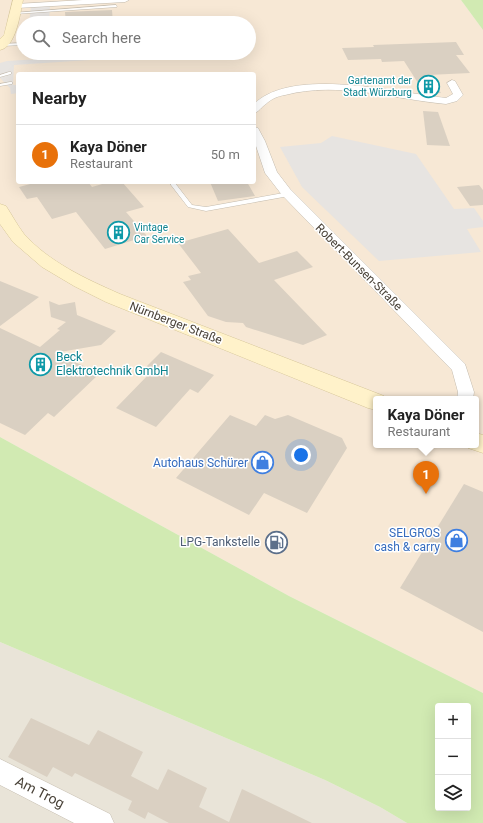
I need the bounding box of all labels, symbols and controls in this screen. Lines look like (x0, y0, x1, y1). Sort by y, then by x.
search box (16, 16, 256, 60)
icon: search (30, 27, 52, 49)
text: Search here (62, 29, 141, 47)
building icon: Gartenamt der Stadt Würzburg (415, 73, 441, 99)
place label: Gartenamt der Stadt Würzburg (343, 75, 413, 98)
text: Nearby (32, 88, 87, 108)
text: Kaya Döner (70, 138, 147, 156)
text: 1 (41, 147, 49, 162)
text: 50 m (211, 147, 240, 162)
text: Restaurant (70, 156, 133, 171)
building icon: Vintage Car Service (105, 220, 131, 246)
street label: Robert-Bunsen-Straße (313, 221, 405, 313)
place label: Vintage Car Service (134, 222, 184, 245)
street label: Nürnberger Straße (128, 299, 224, 347)
place label: Beck Elektrotechnik GmbH (56, 350, 169, 378)
building icon: Beck Elektrotechnik GmbH (27, 351, 53, 377)
popup (373, 396, 479, 448)
text: Kaya Döner (388, 406, 464, 424)
text: Restaurant (388, 424, 450, 439)
your location (291, 445, 311, 465)
shop icon: Autohaus Schürer (250, 450, 276, 476)
place label: Autohaus Schürer (153, 456, 248, 470)
pin: 1 (413, 461, 439, 494)
place label: SELGROS cash & carry (374, 526, 440, 554)
shop icon: SELGROS cash & carry (443, 527, 469, 553)
fuel station icon: LPG-Tankstelle (263, 529, 289, 555)
place label: LPG-Tankstelle (180, 535, 260, 549)
map controls (435, 703, 471, 811)
button: + (435, 703, 471, 739)
button: − (435, 739, 471, 775)
street label: Am Trog (13, 773, 67, 811)
button: layers (435, 775, 471, 811)

